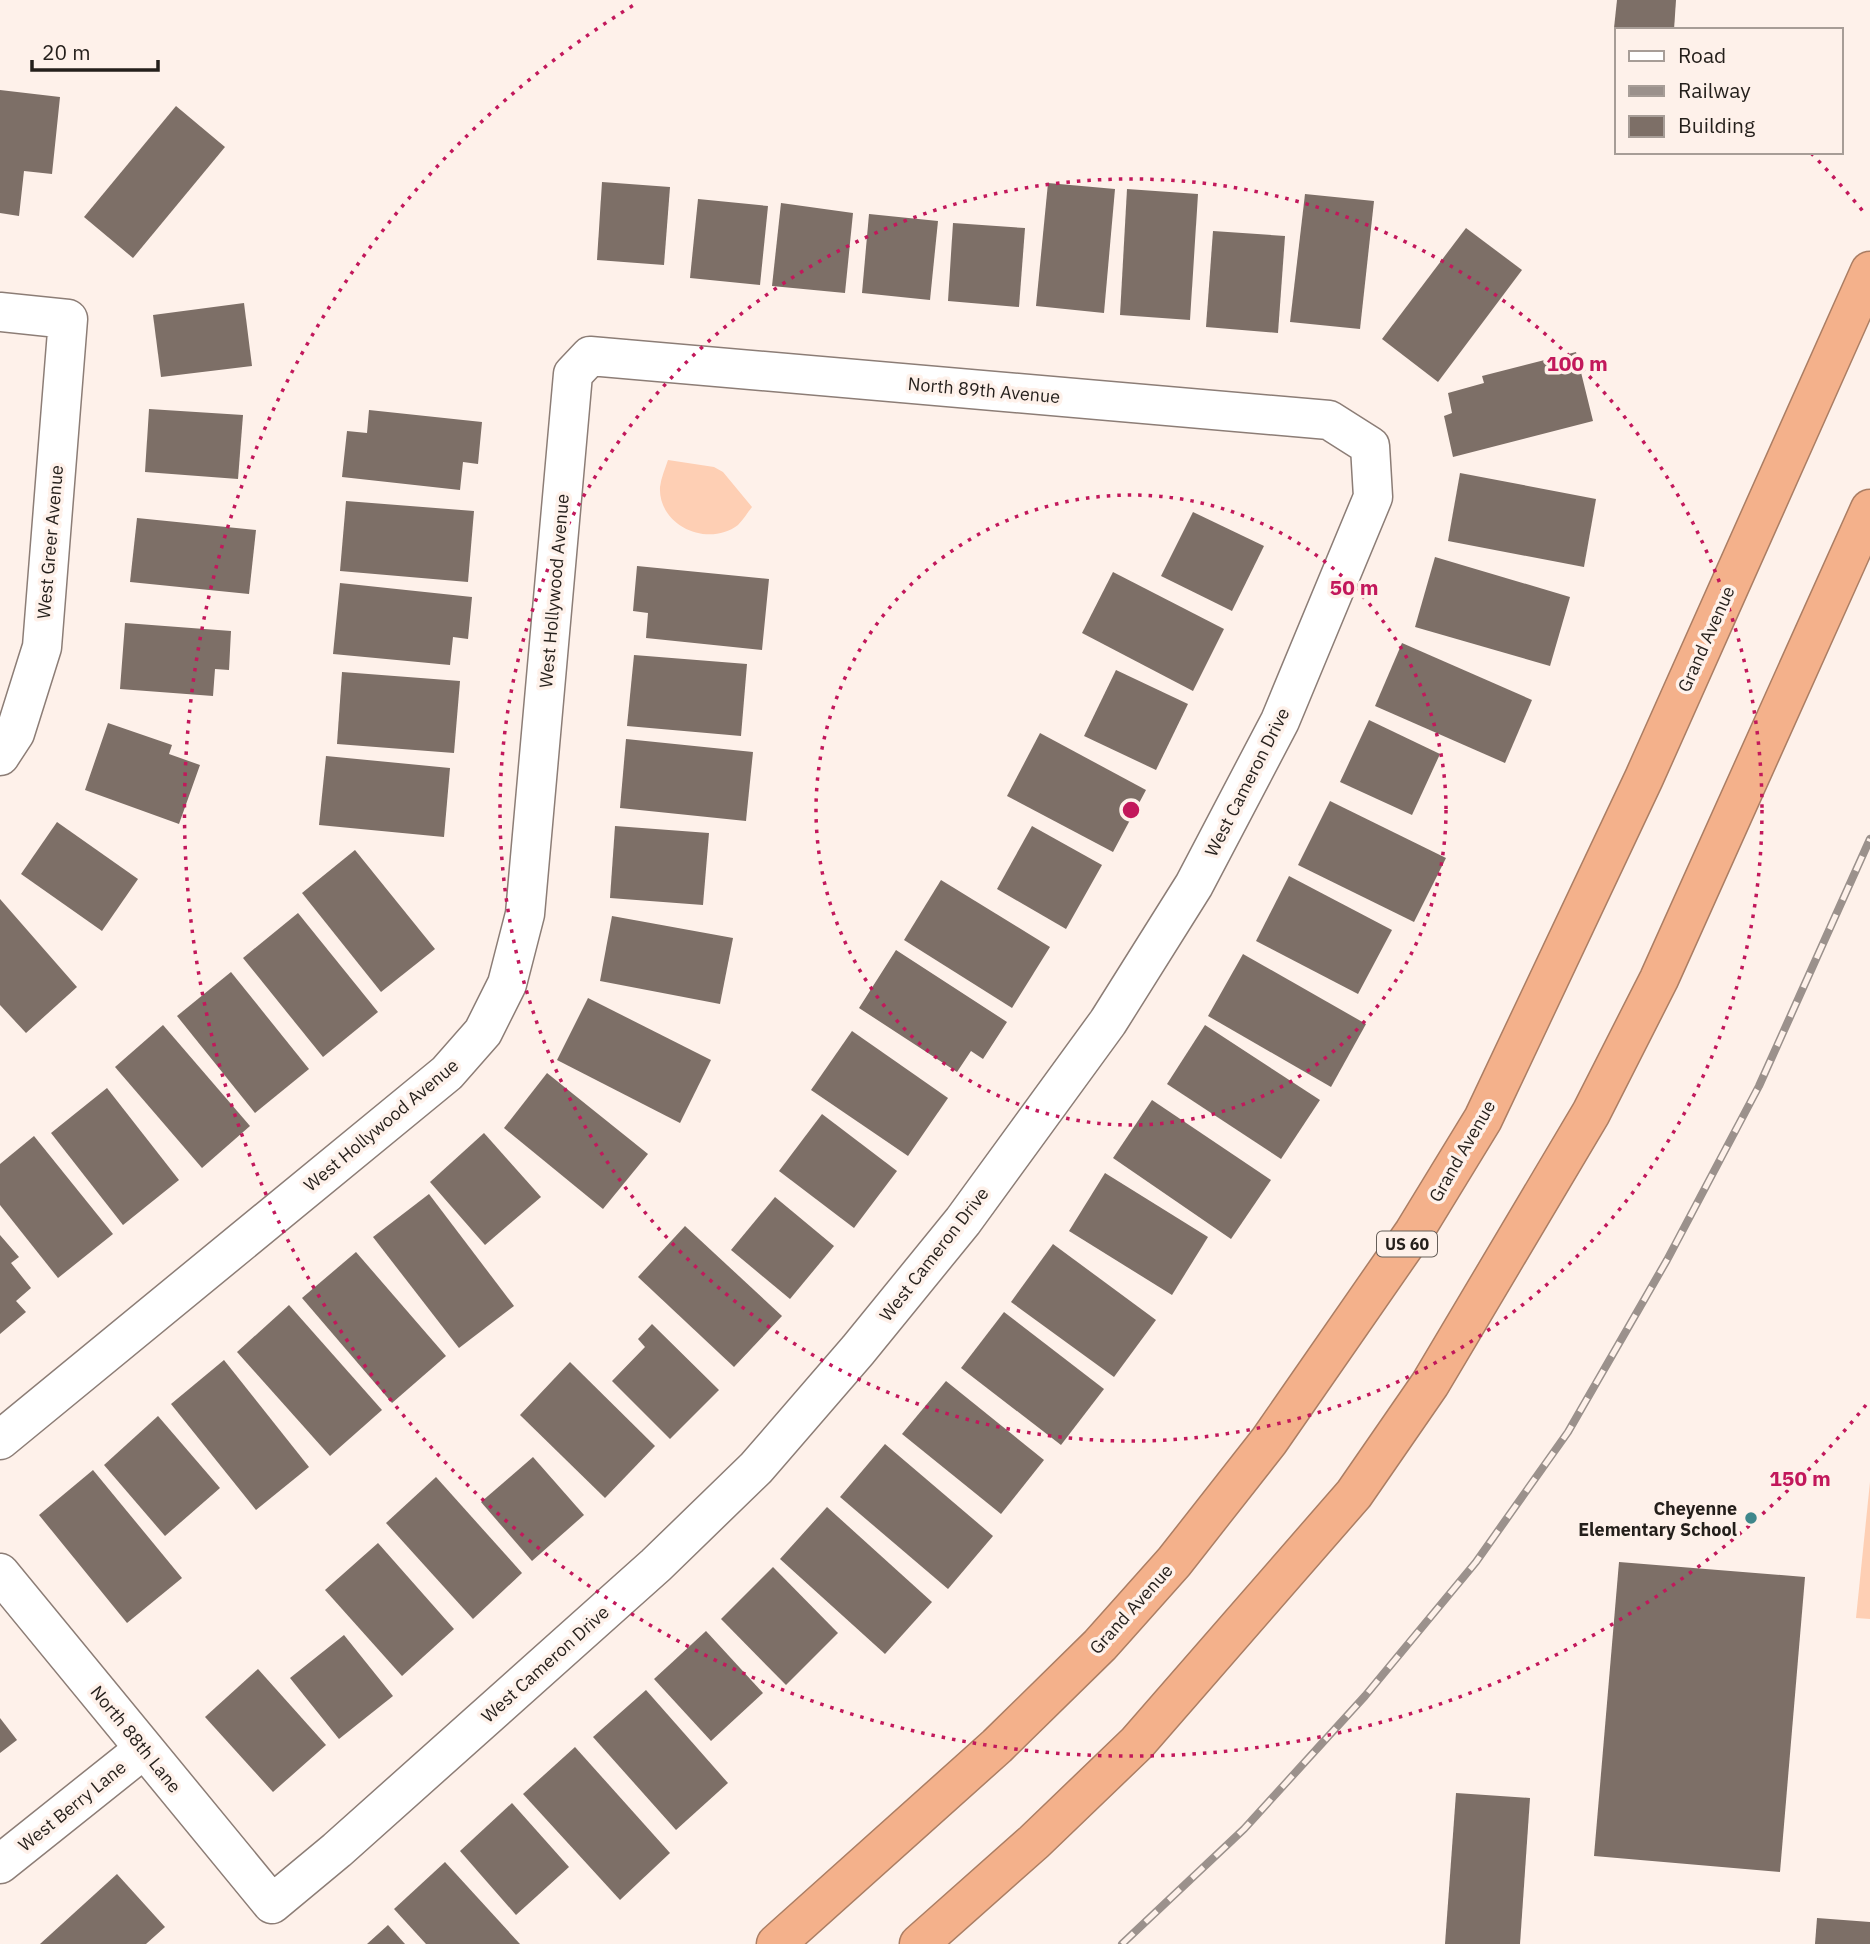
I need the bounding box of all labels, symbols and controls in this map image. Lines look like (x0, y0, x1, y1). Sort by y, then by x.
scale bar (32, 28, 158, 72)
legend (1615, 28, 1842, 154)
text: 20 m (42, 38, 91, 66)
text: Road (1678, 41, 1726, 69)
text: Railway (1678, 76, 1751, 104)
text: Building (1678, 111, 1755, 139)
text: 100 m (1546, 349, 1608, 377)
street label: North 89th Avenue (907, 372, 1061, 408)
street label: West Greer Avenue (32, 464, 68, 620)
street label: West Hollywood Avenue (534, 493, 574, 689)
text: 50 m (1330, 573, 1378, 601)
street label: Grand Avenue (1672, 582, 1740, 696)
street label: West Cameron Drive (1200, 704, 1295, 860)
centre of rings (1119, 798, 1143, 822)
street label: West Hollywood Avenue (299, 1053, 463, 1196)
street label: Grand Avenue (1424, 1096, 1500, 1206)
street label: West Cameron Drive (874, 1182, 994, 1326)
road number: US 60 (1377, 1232, 1437, 1256)
text: 150 m (1769, 1464, 1831, 1492)
place label: Cheyenne Elementary School (1578, 1497, 1738, 1541)
marker: Cheyenne Elementary School (1743, 1510, 1759, 1526)
street label: Grand Avenue (1084, 1559, 1178, 1659)
street label: West Cameron Drive (476, 1600, 614, 1727)
street label: North 88th Lane (86, 1681, 186, 1797)
street label: West Berry Lane (14, 1756, 131, 1856)

